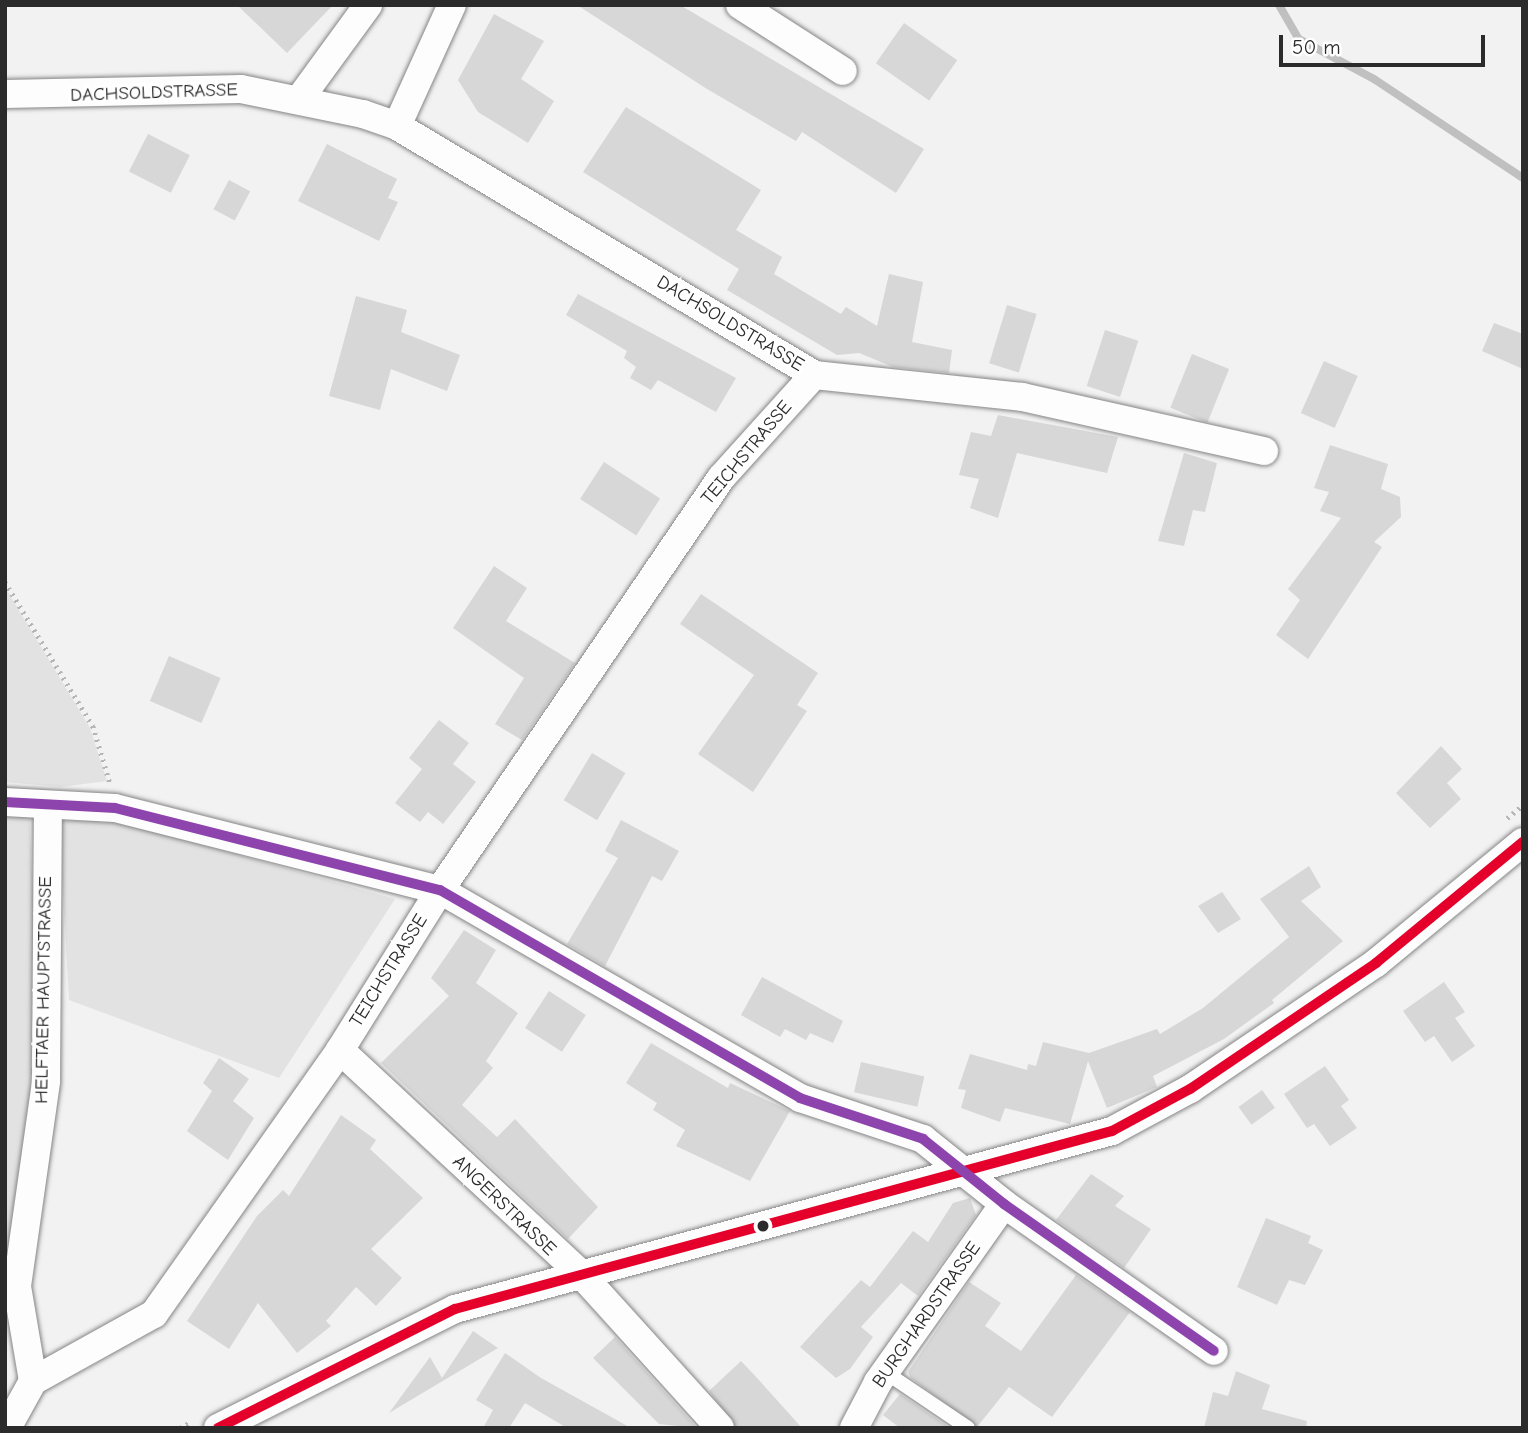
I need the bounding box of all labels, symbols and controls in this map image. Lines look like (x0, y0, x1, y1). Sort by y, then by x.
scale bar (1283, 21, 1490, 65)
text: 50 m (1292, 35, 1341, 59)
street label: DACHSOLDSTRASSE (70, 79, 238, 107)
street label: DACHSOLDSTRASSE (652, 271, 808, 377)
street label: TEICHSTRASSE (697, 396, 797, 510)
street label: HELFTAER HAUPTSTRASSE (31, 876, 57, 1104)
street label: TEICHSTRASSE (345, 910, 433, 1032)
street label: ANGERSTRASSE (447, 1151, 561, 1261)
unlabelled marker (756, 1219, 770, 1233)
street label: BURGHARDSTRASSE (868, 1238, 986, 1392)

